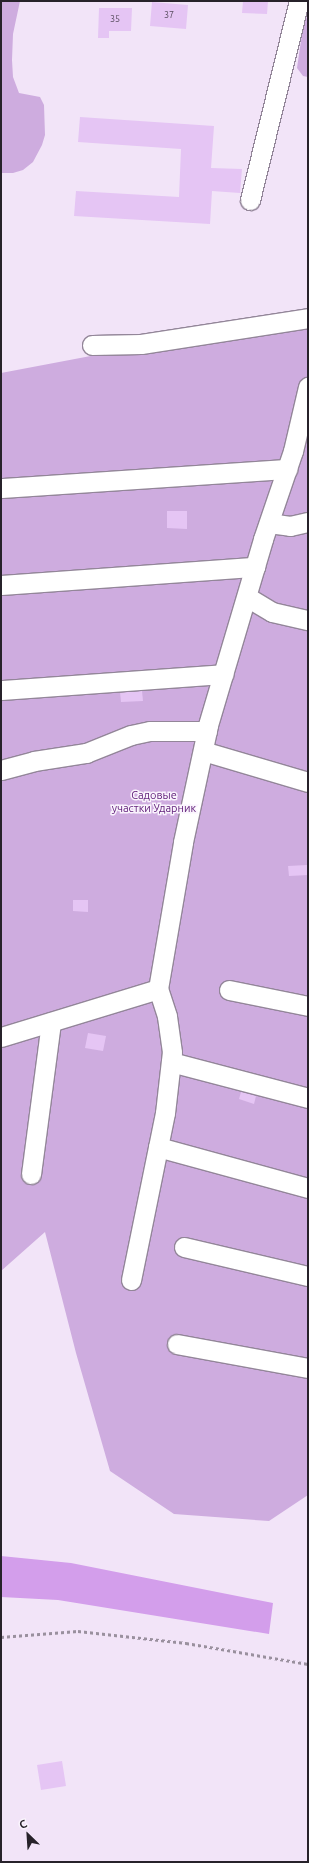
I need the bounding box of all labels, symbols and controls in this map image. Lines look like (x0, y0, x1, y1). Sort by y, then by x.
house number: 37 (164, 10, 174, 20)
house number: 35 (110, 14, 120, 24)
park label: Садовые участки Ударник (112, 789, 196, 815)
north arrow (8, 1815, 48, 1855)
text: С (17, 1817, 29, 1831)

